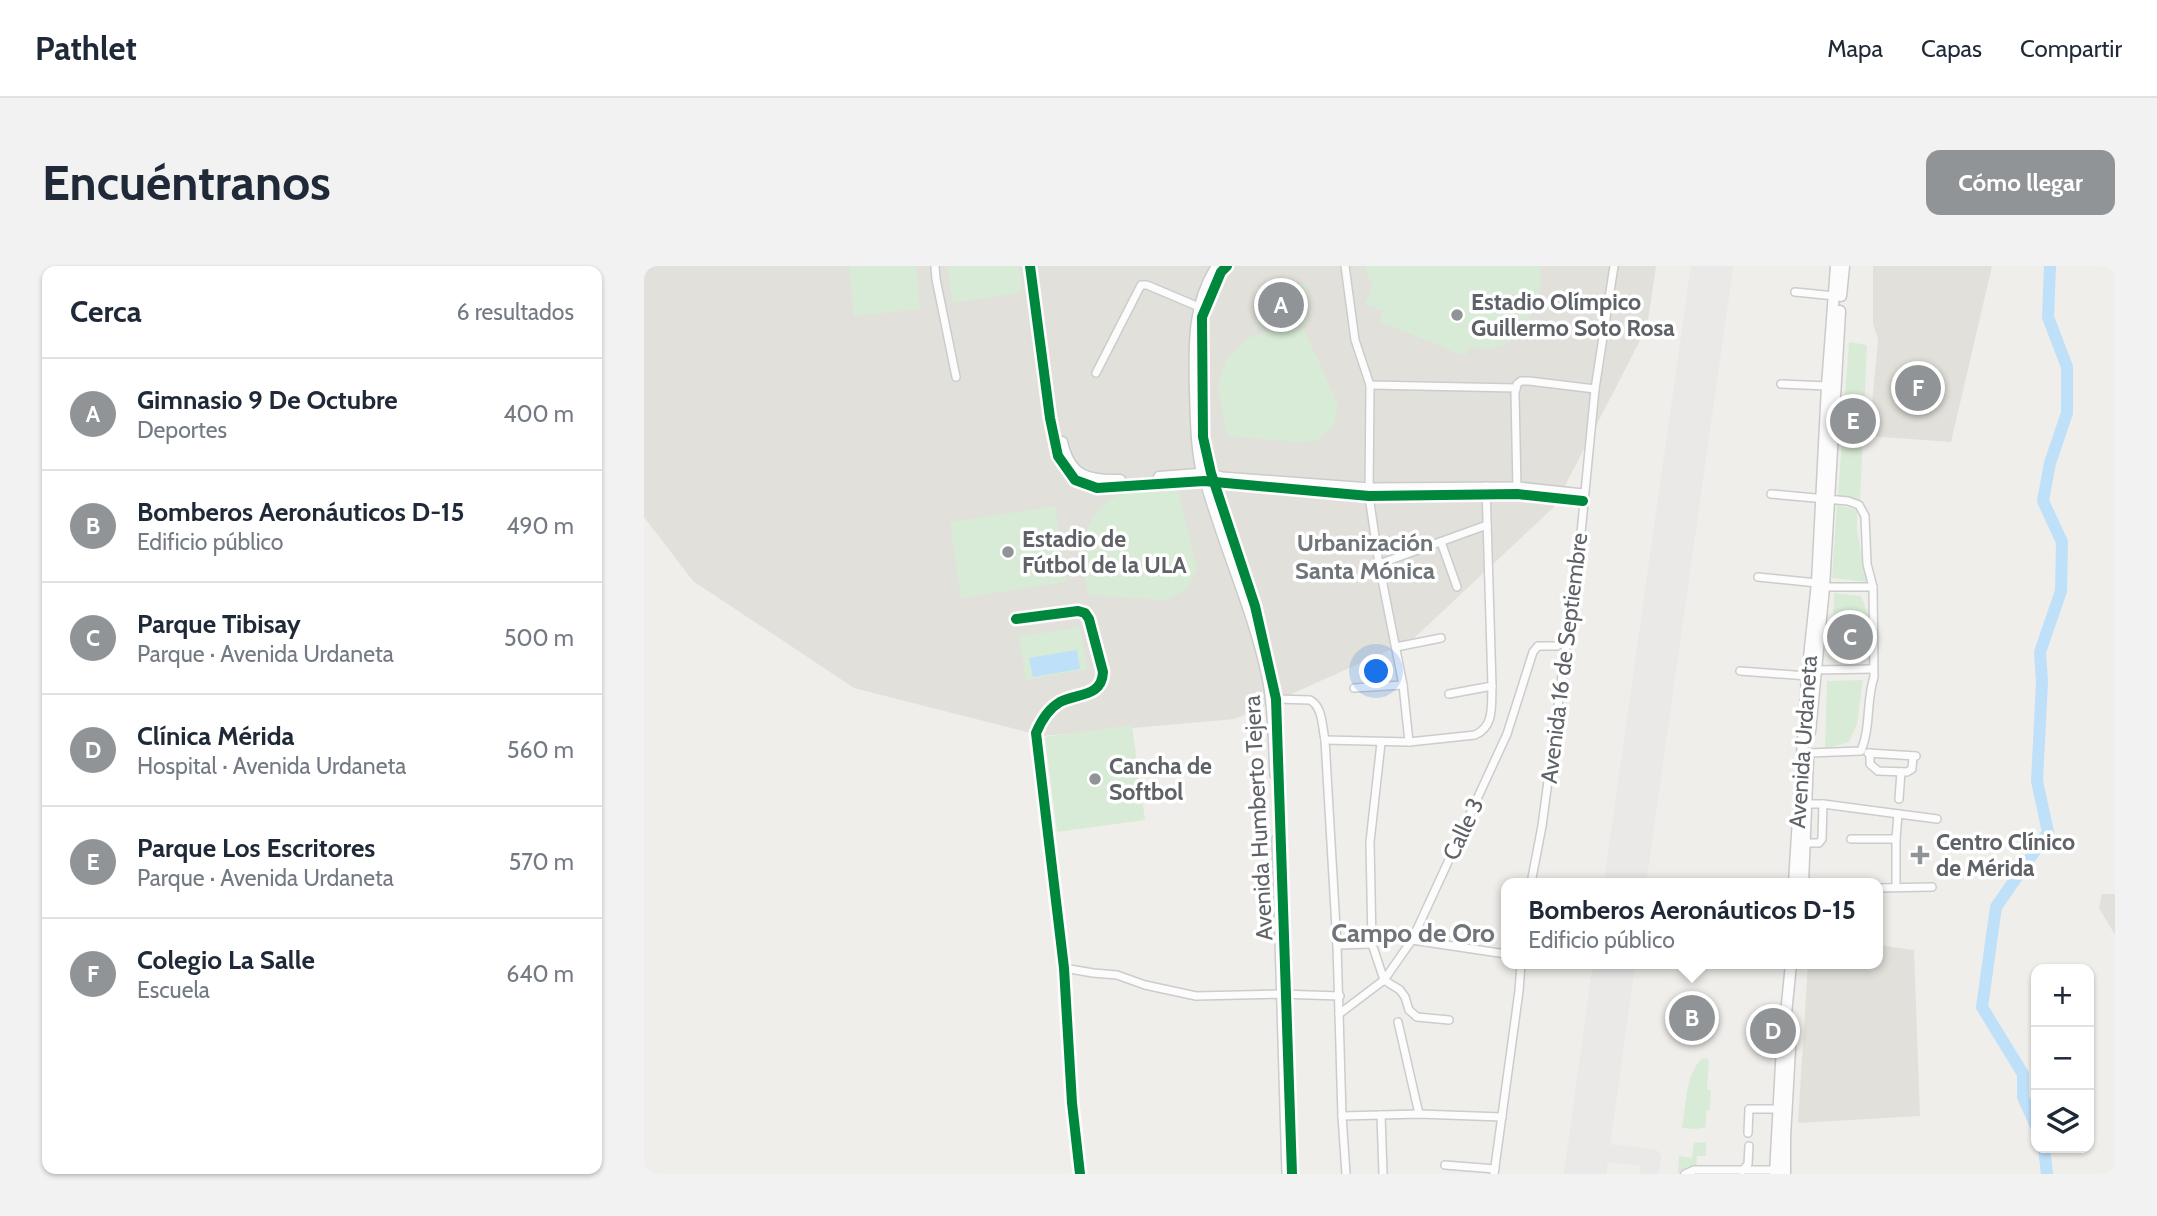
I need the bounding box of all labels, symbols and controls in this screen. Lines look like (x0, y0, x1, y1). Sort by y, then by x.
text: Pathlet (35, 28, 137, 68)
text: Mapa (1827, 34, 1883, 63)
text: Capas (1921, 34, 1982, 63)
text: Compartir (2020, 34, 2122, 63)
button: Cómo llegar (1926, 150, 2115, 215)
text: Encuéntranos (42, 153, 331, 212)
pin: A (1258, 279, 1304, 331)
place label: Estadio Olímpico Guillermo Soto Rosa (1471, 288, 1675, 342)
text: Cerca (70, 293, 142, 330)
text: 6 resultados (456, 298, 574, 326)
marker: Estadio Olímpico Guillermo Soto Rosa (1449, 307, 1465, 323)
pin: F (1895, 362, 1941, 414)
text: Gimnasio 9 De Octubre (137, 384, 398, 416)
pin: E (1830, 395, 1876, 447)
text: A (86, 400, 100, 428)
text: 400 m (503, 400, 574, 428)
text: Deportes (137, 416, 227, 444)
text: Bomberos Aeronáuticos D-15 (137, 496, 464, 528)
text: B (86, 512, 100, 540)
text: 490 m (506, 512, 574, 540)
place label: Estadio de Fútbol de la ULA (1022, 525, 1187, 579)
text: Edificio público (137, 528, 284, 556)
district label: Urbanización Santa Mónica (1295, 528, 1435, 585)
street label: Avenida 16 de Septiembre (1535, 531, 1593, 785)
marker: Estadio de Fútbol de la ULA (1000, 544, 1016, 560)
text: Parque Tibisay (137, 608, 301, 640)
pin: C (1827, 611, 1873, 663)
text: C (86, 624, 100, 652)
text: 500 m (504, 624, 574, 652)
text: Parque · Avenida Urdaneta (137, 640, 394, 668)
your location (1359, 654, 1393, 688)
street label: Avenida Urdaneta (1783, 655, 1823, 829)
street label: Avenida Humberto Tejera (1238, 695, 1278, 941)
text: Clínica Mérida (137, 720, 294, 752)
text: D (85, 736, 101, 764)
text: 560 m (507, 736, 574, 764)
text: Hospital · Avenida Urdaneta (137, 752, 406, 780)
place label: Cancha de Softbol (1109, 752, 1212, 806)
marker: Cancha de Softbol (1087, 771, 1103, 787)
street label: Calle 3 (1437, 793, 1489, 865)
place label: Centro Clínico de Mérida (1936, 828, 2075, 882)
text: Parque Los Escritores (137, 832, 375, 864)
marker: Centro Clínico de Mérida (1910, 845, 1930, 865)
text: E (86, 848, 100, 876)
text: 570 m (509, 848, 574, 876)
text: Parque · Avenida Urdaneta (137, 864, 394, 892)
popup (1501, 878, 1883, 969)
text: Bomberos Aeronáuticos D-15 (1528, 894, 1856, 926)
district label: Campo de Oro (1331, 917, 1495, 949)
text: Edificio público (1528, 926, 1675, 954)
text: Colegio La Salle (137, 944, 315, 976)
text: F (87, 960, 99, 988)
text: 640 m (506, 960, 574, 988)
map controls (2031, 964, 2094, 1153)
button: + (2031, 964, 2094, 1027)
text: Escuela (137, 976, 210, 1004)
pin: B (1669, 992, 1715, 1044)
pin: D (1750, 1005, 1796, 1057)
button: − (2031, 1027, 2094, 1090)
button: layers (2031, 1090, 2094, 1153)

